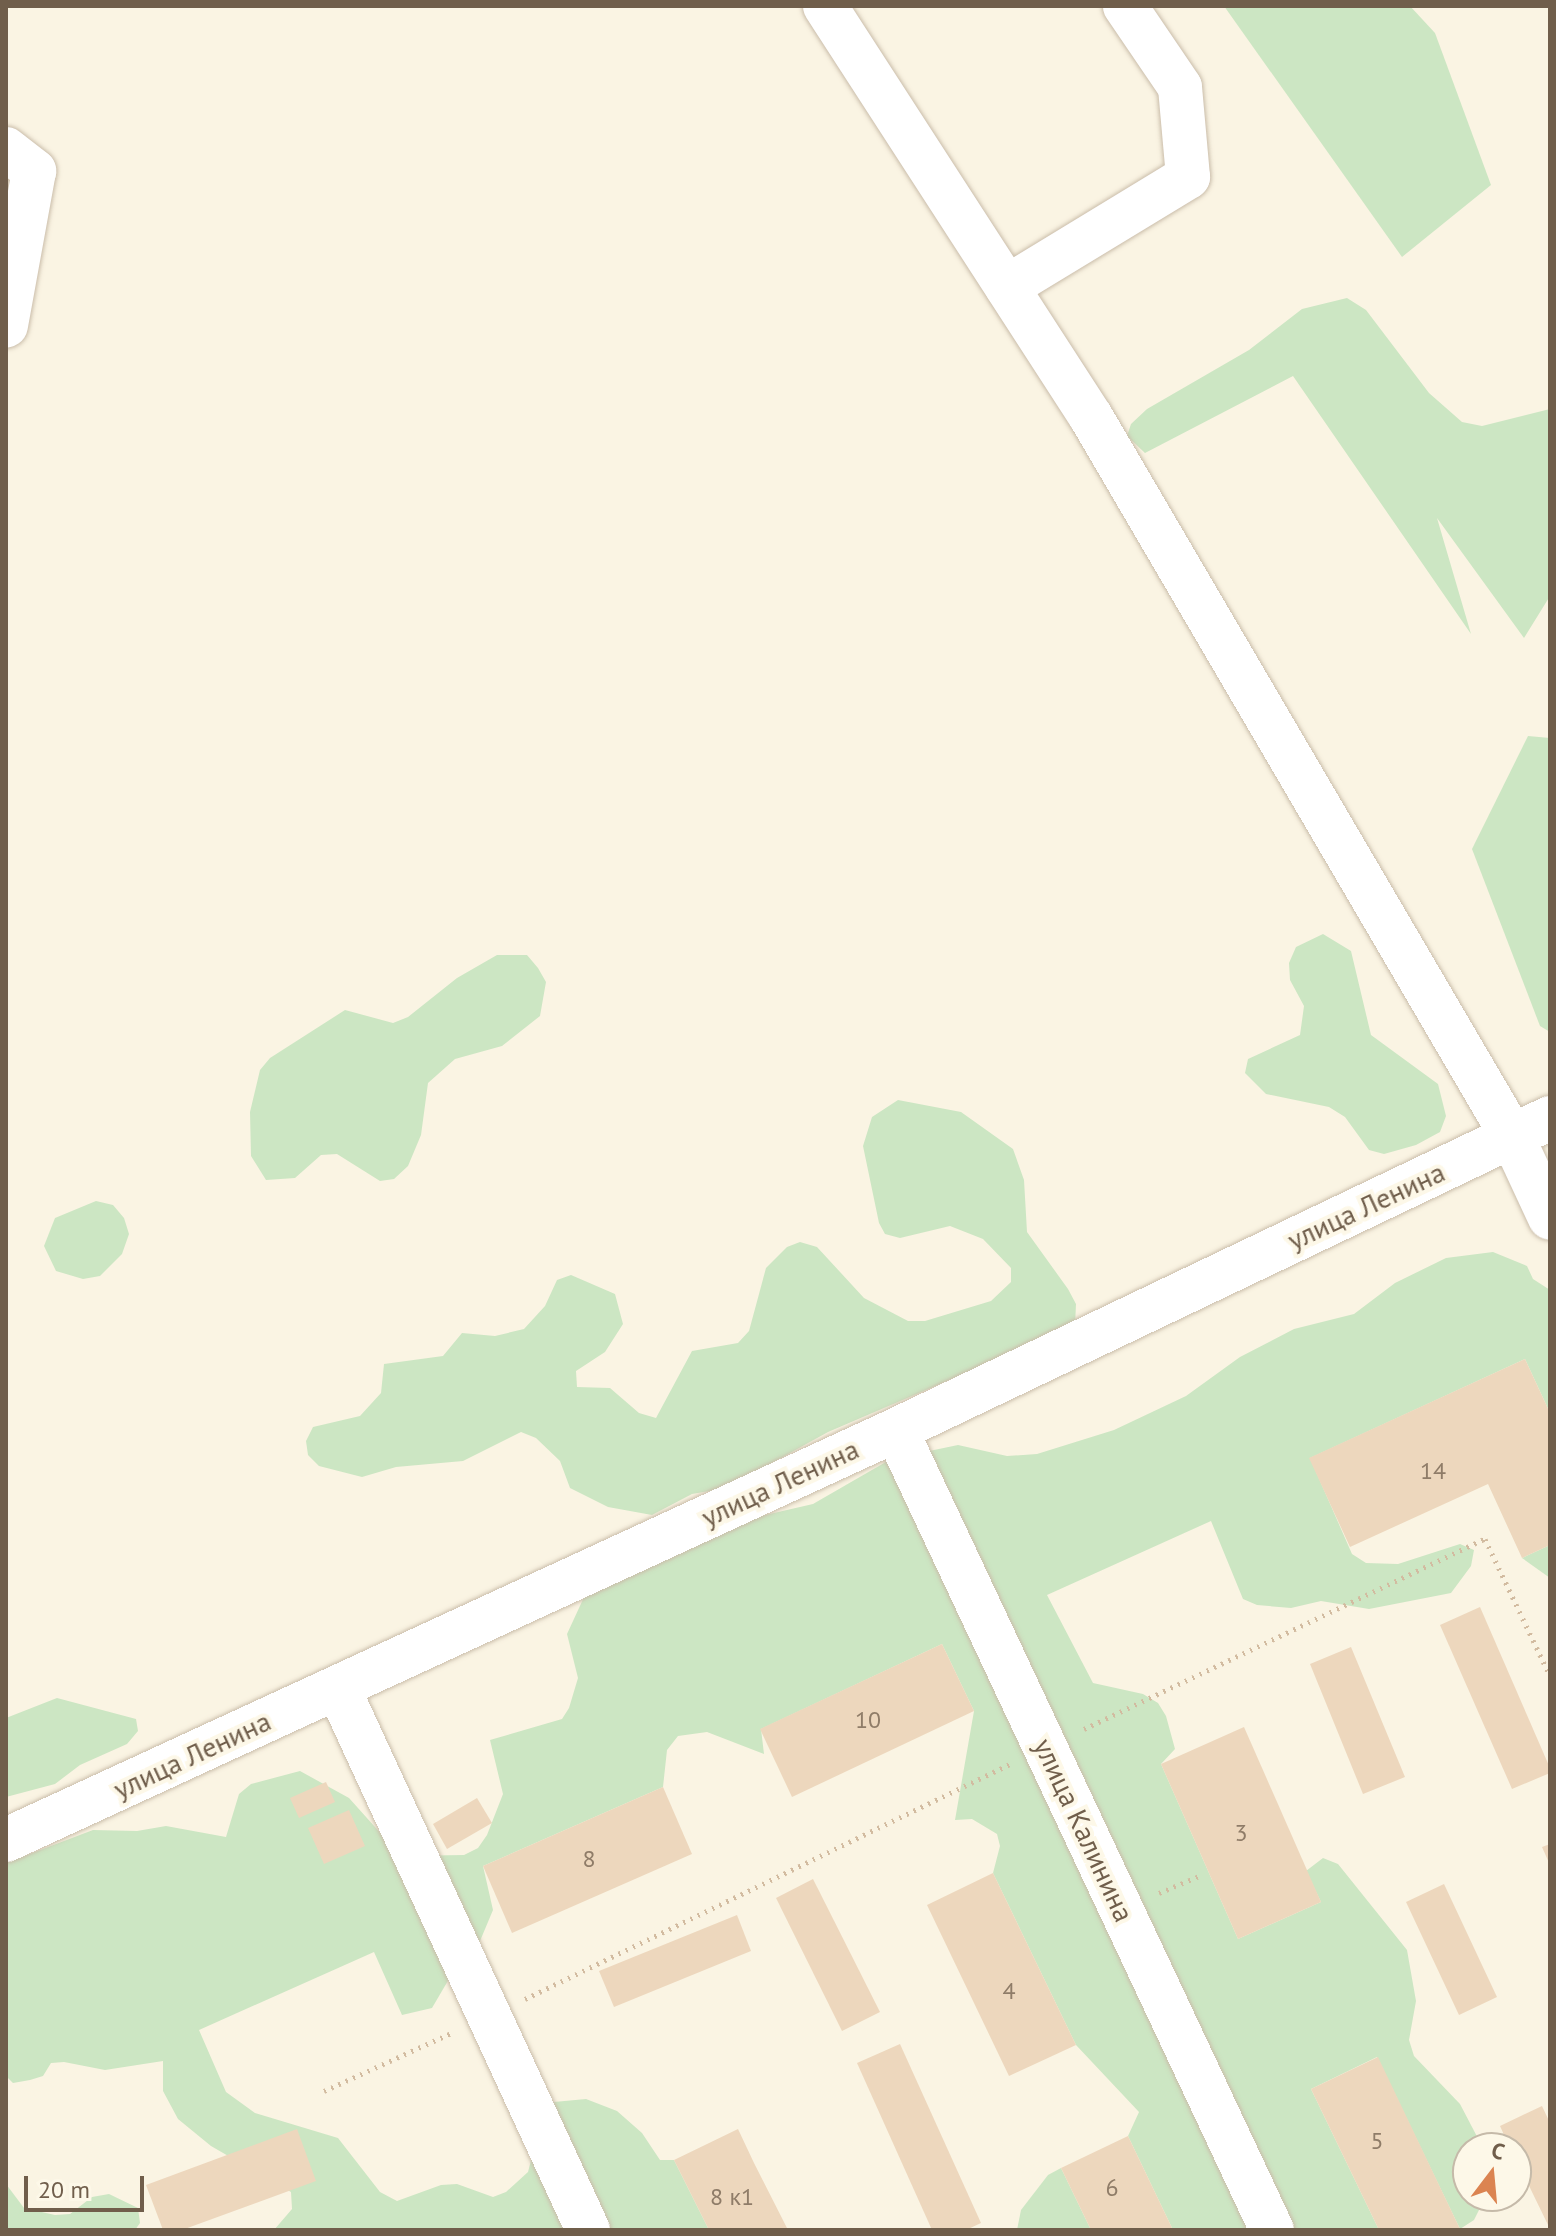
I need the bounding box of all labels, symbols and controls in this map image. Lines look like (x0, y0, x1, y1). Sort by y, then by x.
street label: улица Ленина (1282, 1155, 1450, 1257)
street label: улица Ленина (696, 1432, 864, 1534)
house number: 14 (1420, 1457, 1446, 1485)
street label: улица Ленина (108, 1704, 276, 1806)
house number: 10 (855, 1706, 881, 1734)
street label: улица Калинина (1027, 1733, 1141, 1927)
house number: 3 (1234, 1819, 1248, 1847)
house number: 8 (582, 1845, 596, 1873)
house number: 4 (1002, 1977, 1016, 2005)
house number: 5 (1370, 2127, 1384, 2155)
north arrow (1452, 2132, 1532, 2212)
text: С (1488, 2136, 1508, 2166)
scale bar (28, 2160, 148, 2210)
text: 20 m (38, 2174, 90, 2205)
house number: 6 (1105, 2174, 1119, 2202)
house number: 8 к1 (710, 2183, 754, 2211)

